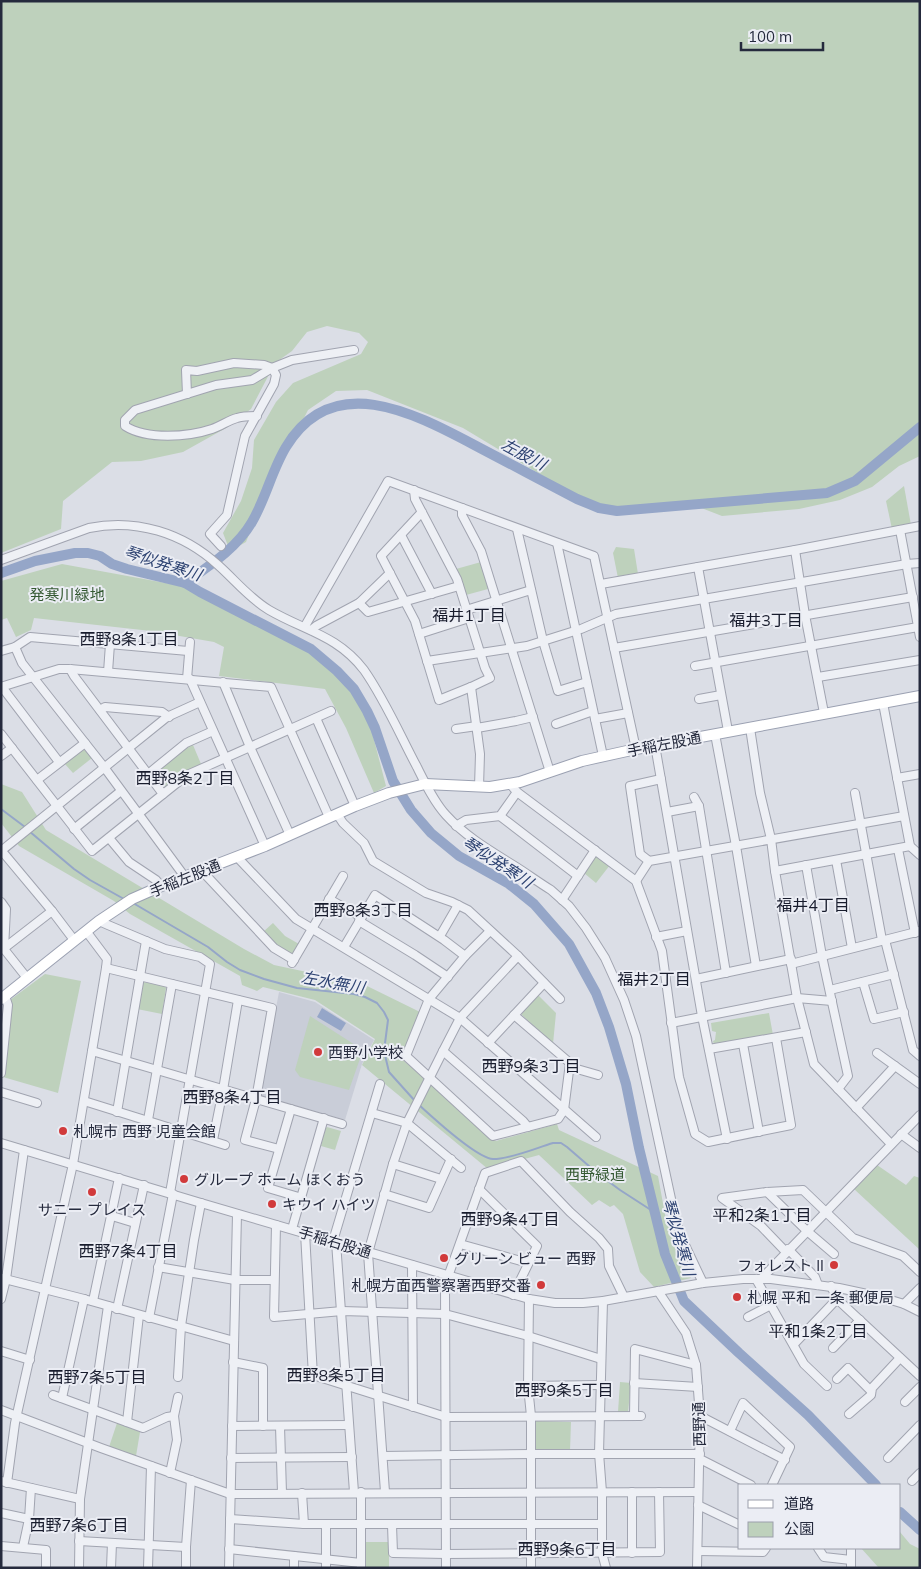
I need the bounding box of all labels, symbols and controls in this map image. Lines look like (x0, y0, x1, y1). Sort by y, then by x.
scale bar (741, 20, 824, 52)
text: 100 m (748, 27, 792, 46)
water label: 左股川 (498, 434, 552, 475)
water label: 琴似発寒川 (122, 541, 206, 585)
park label: 発寒川緑地 (29, 585, 105, 604)
district label: 福井1丁目 (432, 605, 506, 625)
district label: 福井3丁目 (729, 610, 803, 630)
district label: 西野8条1丁目 (79, 629, 179, 649)
street label: 手稲左股通 (625, 728, 703, 760)
district label: 西野8条2丁目 (135, 768, 235, 788)
water label: 琴似発寒川 (459, 832, 539, 893)
street label: 手稲左股通 (147, 855, 223, 901)
district label: 福井4丁目 (776, 895, 850, 915)
district label: 西野8条3丁目 (313, 900, 413, 920)
water label: 左水無川 (300, 967, 368, 998)
district label: 福井2丁目 (617, 969, 691, 989)
place label: 西野小学校 (328, 1043, 403, 1062)
marker: 西野小学校 (312, 1046, 324, 1058)
district label: 西野9条3丁目 (481, 1056, 581, 1076)
district label: 西野8条4丁目 (182, 1087, 282, 1107)
place label: 札幌市 西野 児童会館 (73, 1122, 216, 1141)
marker: 札幌市 西野 児童会館 (57, 1125, 69, 1137)
park label: 西野緑道 (565, 1165, 625, 1184)
place label: グループ ホーム ほくおう (194, 1170, 365, 1189)
marker: グループ ホーム ほくおう (178, 1173, 190, 1185)
marker: サニー プレイス (86, 1186, 98, 1198)
place label: キウイ ハイツ (282, 1195, 376, 1214)
water label: 琴似発寒川 (658, 1196, 700, 1280)
marker: キウイ ハイツ (266, 1198, 278, 1210)
place label: サニー プレイス (38, 1200, 146, 1219)
district label: 平和2条1丁目 (712, 1205, 812, 1225)
district label: 西野9条4丁目 (460, 1209, 560, 1229)
street label: 手稲右股通 (296, 1222, 374, 1262)
district label: 西野7条4丁目 (78, 1241, 178, 1261)
place label: グリーン ビュー 西野 (454, 1249, 596, 1268)
marker: グリーン ビュー 西野 (438, 1252, 450, 1264)
place label: フォレスト II (737, 1256, 824, 1275)
marker: フォレスト II (828, 1259, 840, 1271)
place label: 札幌方面西警察署西野交番 (351, 1276, 531, 1295)
marker: 札幌方面西警察署西野交番 (535, 1279, 547, 1291)
place label: 札幌 平和 一条 郵便局 (747, 1288, 894, 1307)
marker: 札幌 平和 一条 郵便局 (731, 1291, 743, 1303)
district label: 平和1条2丁目 (768, 1321, 868, 1341)
district label: 西野8条5丁目 (286, 1365, 386, 1385)
district label: 西野7条5丁目 (47, 1367, 147, 1387)
district label: 西野9条5丁目 (514, 1380, 614, 1400)
street label: 西野通 (689, 1401, 709, 1447)
legend (738, 1484, 901, 1549)
text: 道路 (784, 1494, 814, 1513)
district label: 西野7条6丁目 (29, 1515, 129, 1535)
text: 公園 (784, 1519, 814, 1538)
district label: 西野9条6丁目 (517, 1539, 617, 1559)

